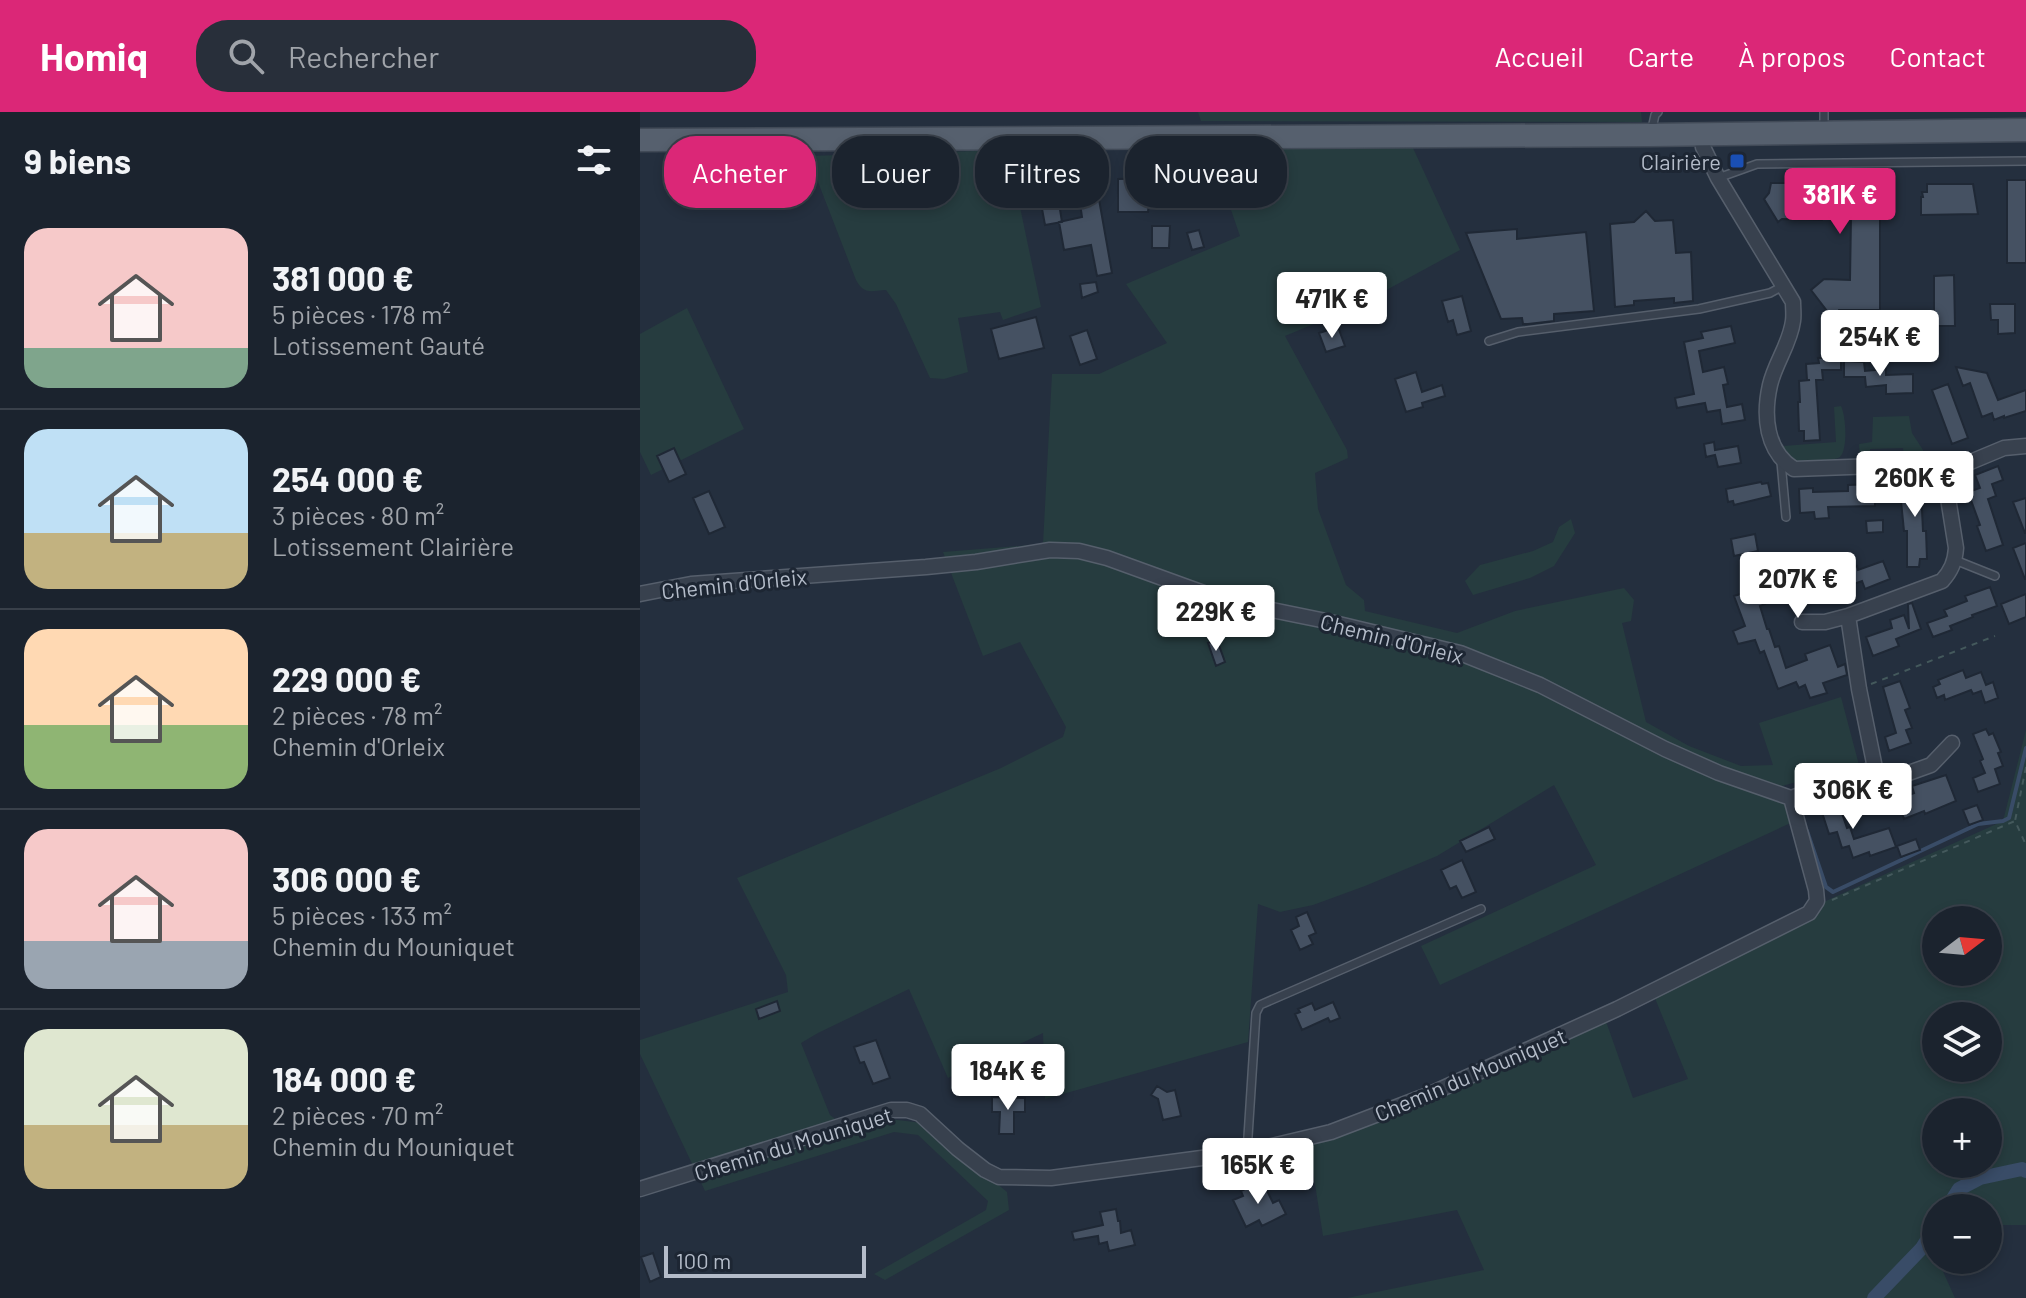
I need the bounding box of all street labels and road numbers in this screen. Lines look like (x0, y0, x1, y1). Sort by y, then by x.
street label: Chemin d'Orleix (660, 562, 808, 604)
street label: Chemin d'Orleix (1318, 608, 1466, 668)
street label: Chemin du Mouniquet (1370, 1022, 1570, 1126)
street label: Chemin du Mouniquet (691, 1101, 895, 1185)

